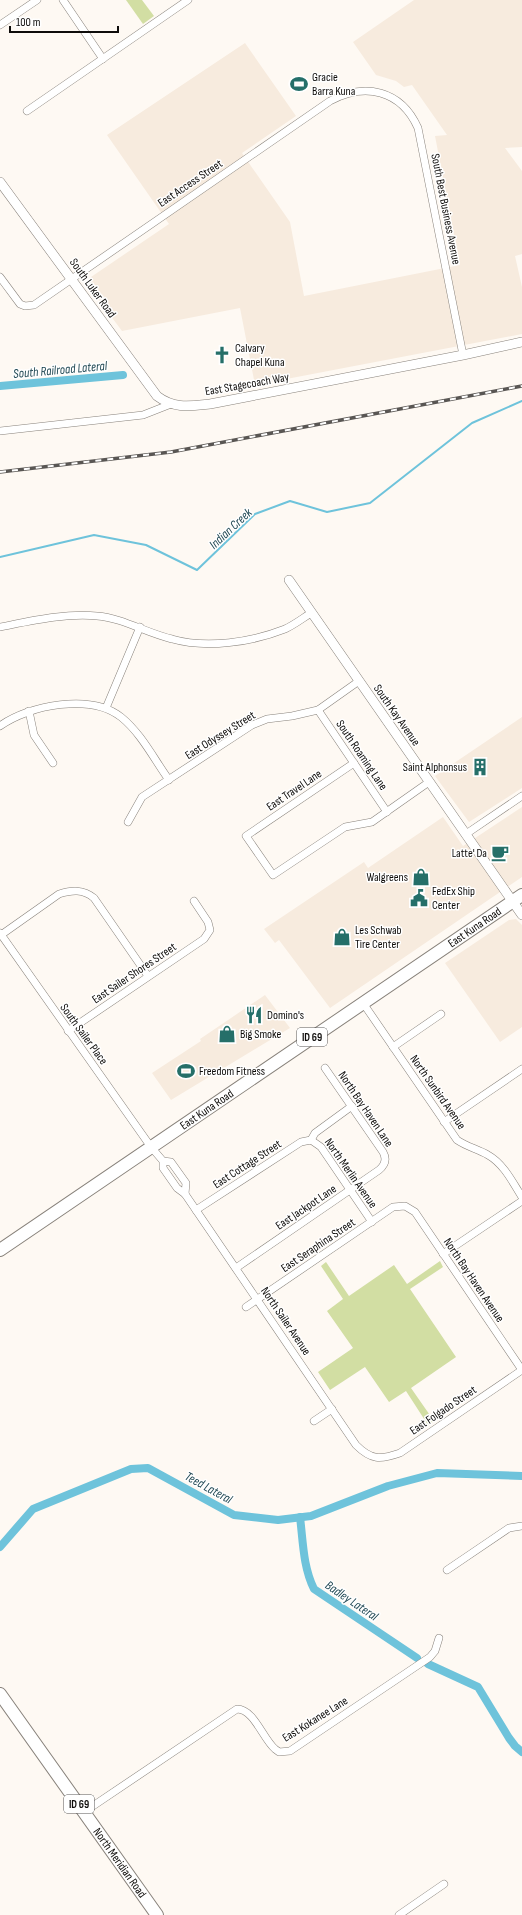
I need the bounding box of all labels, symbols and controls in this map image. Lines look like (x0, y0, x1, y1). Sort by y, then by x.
scale bar (10, 8, 118, 34)
text: 100 m (16, 15, 41, 30)
place label: Gracie Barra Kuna (312, 70, 356, 99)
sports icon: Gracie Barra Kuna (289, 74, 309, 94)
street label: South Best Business Avenue (427, 152, 464, 266)
street label: East Access Street (155, 156, 226, 210)
street label: South Luker Road (66, 256, 119, 321)
place label: Calvary Chapel Kuna (235, 341, 285, 370)
church icon: Calvary Chapel Kuna (212, 345, 232, 365)
water label: South Railroad Lateral (12, 358, 108, 382)
street label: East Stagecoach Way (204, 370, 291, 399)
water label: Indian Creek (206, 504, 256, 553)
street label: South Kay Avenue (370, 682, 423, 749)
street label: East Odyssey Street (182, 708, 258, 763)
street label: South Roaming Lane (333, 717, 391, 793)
building icon: Saint Alphonsus (470, 757, 490, 777)
place label: Saint Alphonsus (403, 760, 467, 775)
street label: East Travel Lane (264, 766, 325, 814)
cafe icon: Latte' Da (490, 843, 510, 863)
place label: Latte' Da (452, 846, 487, 861)
shop icon: Walgreens (411, 867, 431, 887)
place label: Walgreens (367, 870, 408, 885)
place label: FedEx Ship Center (432, 884, 475, 913)
public building icon: FedEx Ship Center (409, 888, 429, 908)
street label: East Kuna Road (445, 904, 504, 951)
place label: Les Schwab Tire Center (355, 923, 402, 952)
shop icon: Les Schwab Tire Center (332, 927, 352, 947)
street label: East Sailer Shores Street (89, 939, 180, 1007)
street label: South Sailer Place (56, 1001, 111, 1068)
restaurant icon: Domino's (244, 1005, 264, 1025)
place label: Domino's (267, 1008, 304, 1023)
shop icon: Big Smoke (217, 1024, 237, 1044)
place label: Big Smoke (240, 1027, 281, 1042)
road number: ID 69 (297, 1028, 327, 1046)
street label: North Sunbird Avenue (406, 1052, 469, 1133)
sports icon: Freedom Fitness (176, 1061, 196, 1081)
place label: Freedom Fitness (199, 1064, 265, 1079)
street label: North Bay Haven Lane (335, 1069, 396, 1150)
street label: East Kuna Road (177, 1086, 237, 1133)
street label: North Merlin Avenue (321, 1135, 380, 1211)
street label: East Cottage Street (210, 1137, 285, 1192)
street label: East Jackpot Lane (273, 1181, 340, 1233)
street label: East Seraphina Street (278, 1215, 359, 1276)
street label: North Bay Haven Avenue (440, 1235, 507, 1325)
street label: North Sailer Avenue (257, 1284, 314, 1358)
street label: East Folgado Street (407, 1382, 480, 1438)
water label: Teed Lateral (182, 1468, 236, 1508)
water label: Badley Lateral (322, 1577, 381, 1625)
street label: East Kokanee Lane (280, 1693, 351, 1745)
road number: ID 69 (64, 1795, 94, 1813)
street label: North Meridian Road (90, 1825, 149, 1901)

